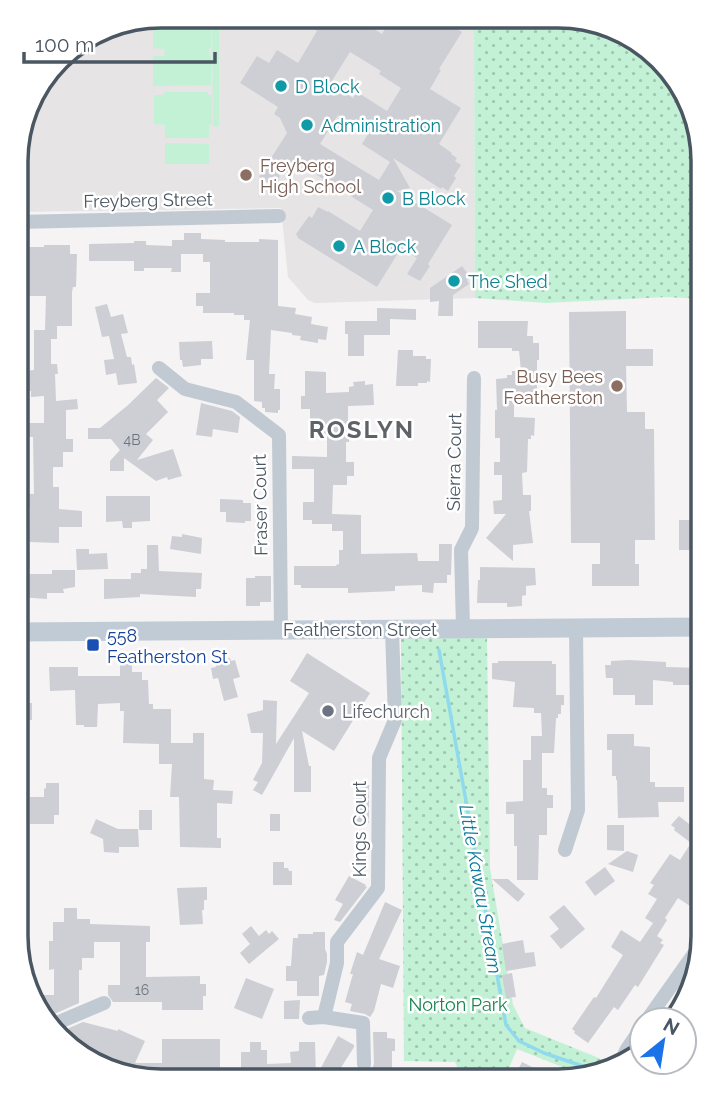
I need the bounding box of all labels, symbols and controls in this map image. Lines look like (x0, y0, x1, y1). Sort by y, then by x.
scale bar (24, 21, 215, 65)
text: 100 m (35, 32, 94, 57)
place label: D Block (295, 76, 360, 97)
marker: D Block (273, 78, 289, 94)
place label: Administration (321, 115, 441, 136)
marker: Administration (299, 117, 315, 133)
place label: Freyberg High School (260, 155, 361, 197)
marker: Freyberg High School (238, 167, 254, 183)
street label: Freyberg Street (83, 188, 213, 212)
place label: B Block (402, 188, 466, 209)
marker: B Block (380, 190, 396, 206)
place label: A Block (353, 236, 417, 257)
marker: A Block (331, 238, 347, 254)
place label: The Shed (468, 271, 548, 292)
marker: The Shed (446, 273, 462, 289)
place label: Busy Bees Featherston (504, 366, 603, 408)
marker: Busy Bees Featherston (609, 378, 625, 394)
street label: Sierra Court (443, 413, 465, 511)
district label: ROSLYN (309, 415, 415, 444)
house number: 4B (124, 432, 140, 448)
street label: Fraser Court (249, 454, 271, 556)
street label: Featherston Street (283, 619, 437, 640)
place label: 558 Featherston St (107, 625, 228, 667)
marker: 558 Featherston St (85, 637, 101, 653)
place label: Lifechurch (342, 701, 430, 722)
marker: Lifechurch (320, 703, 336, 719)
street label: Kings Court (349, 781, 370, 877)
water label: Little Kawau Stream (455, 803, 507, 975)
house number: 16 (135, 982, 149, 998)
park label: Norton Park (408, 994, 508, 1015)
north arrow (628, 1006, 698, 1076)
text: N (660, 1013, 683, 1039)

